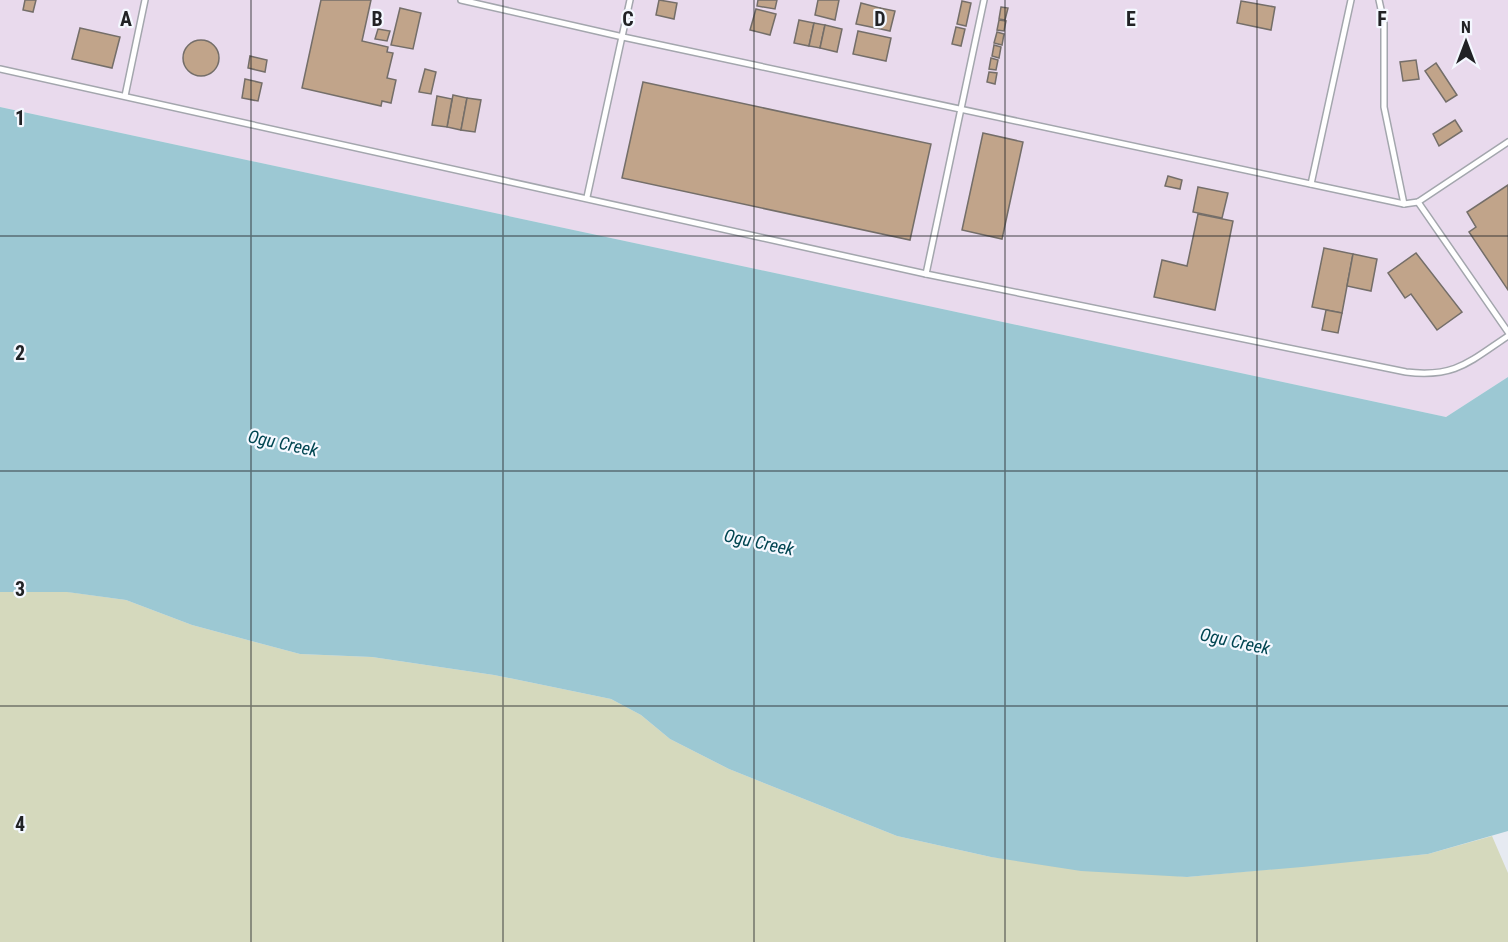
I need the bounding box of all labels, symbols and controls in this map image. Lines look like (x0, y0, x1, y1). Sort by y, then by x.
text: A (120, 7, 132, 31)
text: B (371, 7, 383, 31)
text: C (622, 7, 634, 31)
text: D (874, 7, 886, 31)
text: E (1126, 7, 1136, 31)
text: F (1377, 7, 1387, 31)
north arrow (1436, 12, 1496, 72)
text: N (1461, 18, 1471, 37)
text: 1 (15, 106, 25, 130)
text: 2 (15, 341, 25, 365)
water label: Ogu Creek (246, 425, 321, 461)
water label: Ogu Creek (722, 524, 797, 560)
text: 3 (15, 577, 25, 601)
water label: Ogu Creek (1198, 623, 1273, 659)
text: 4 (15, 812, 25, 836)

